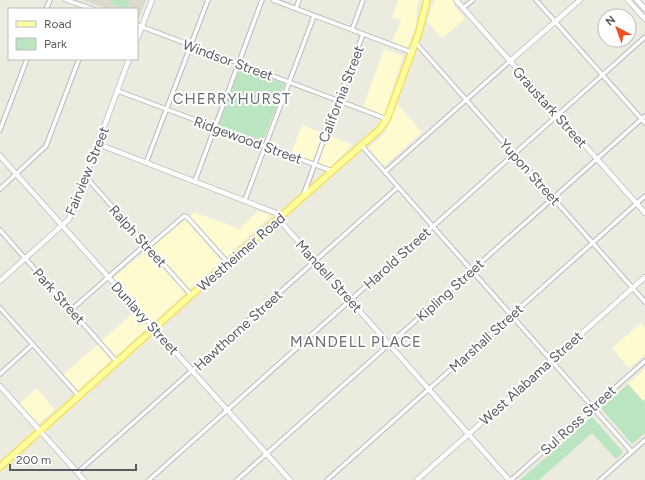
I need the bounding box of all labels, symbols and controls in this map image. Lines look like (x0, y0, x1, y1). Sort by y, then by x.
legend (8, 8, 138, 60)
north arrow (597, 8, 637, 48)
text: N (603, 13, 618, 29)
text: Road (44, 17, 72, 31)
street label: Windsor Street (180, 36, 275, 85)
text: Park (44, 37, 67, 51)
street label: California Street (315, 43, 368, 145)
street label: Graustark Street (509, 63, 591, 151)
district label: CHERRYHURST (173, 90, 291, 108)
street label: Ridgewood Street (191, 113, 304, 168)
street label: Fairview Street (62, 124, 113, 218)
street label: Yupon Street (496, 136, 564, 209)
street label: Ralph Street (105, 202, 170, 271)
street label: Westheimer Road (194, 210, 289, 295)
street label: Harold Street (360, 224, 434, 293)
street label: Mandell Street (292, 237, 366, 316)
street label: Kipling Street (413, 256, 488, 325)
street label: Park Street (29, 265, 88, 328)
street label: Dunlavy Street (107, 278, 182, 358)
street label: Hawthorne Street (191, 286, 286, 374)
street label: Marshall Street (446, 301, 527, 376)
street label: West Alabama Street (476, 328, 586, 429)
district label: MANDELL PLACE (290, 333, 422, 351)
street label: Sul Ross Street (537, 382, 620, 459)
scale bar (10, 446, 136, 472)
text: 200 m (16, 453, 51, 467)

